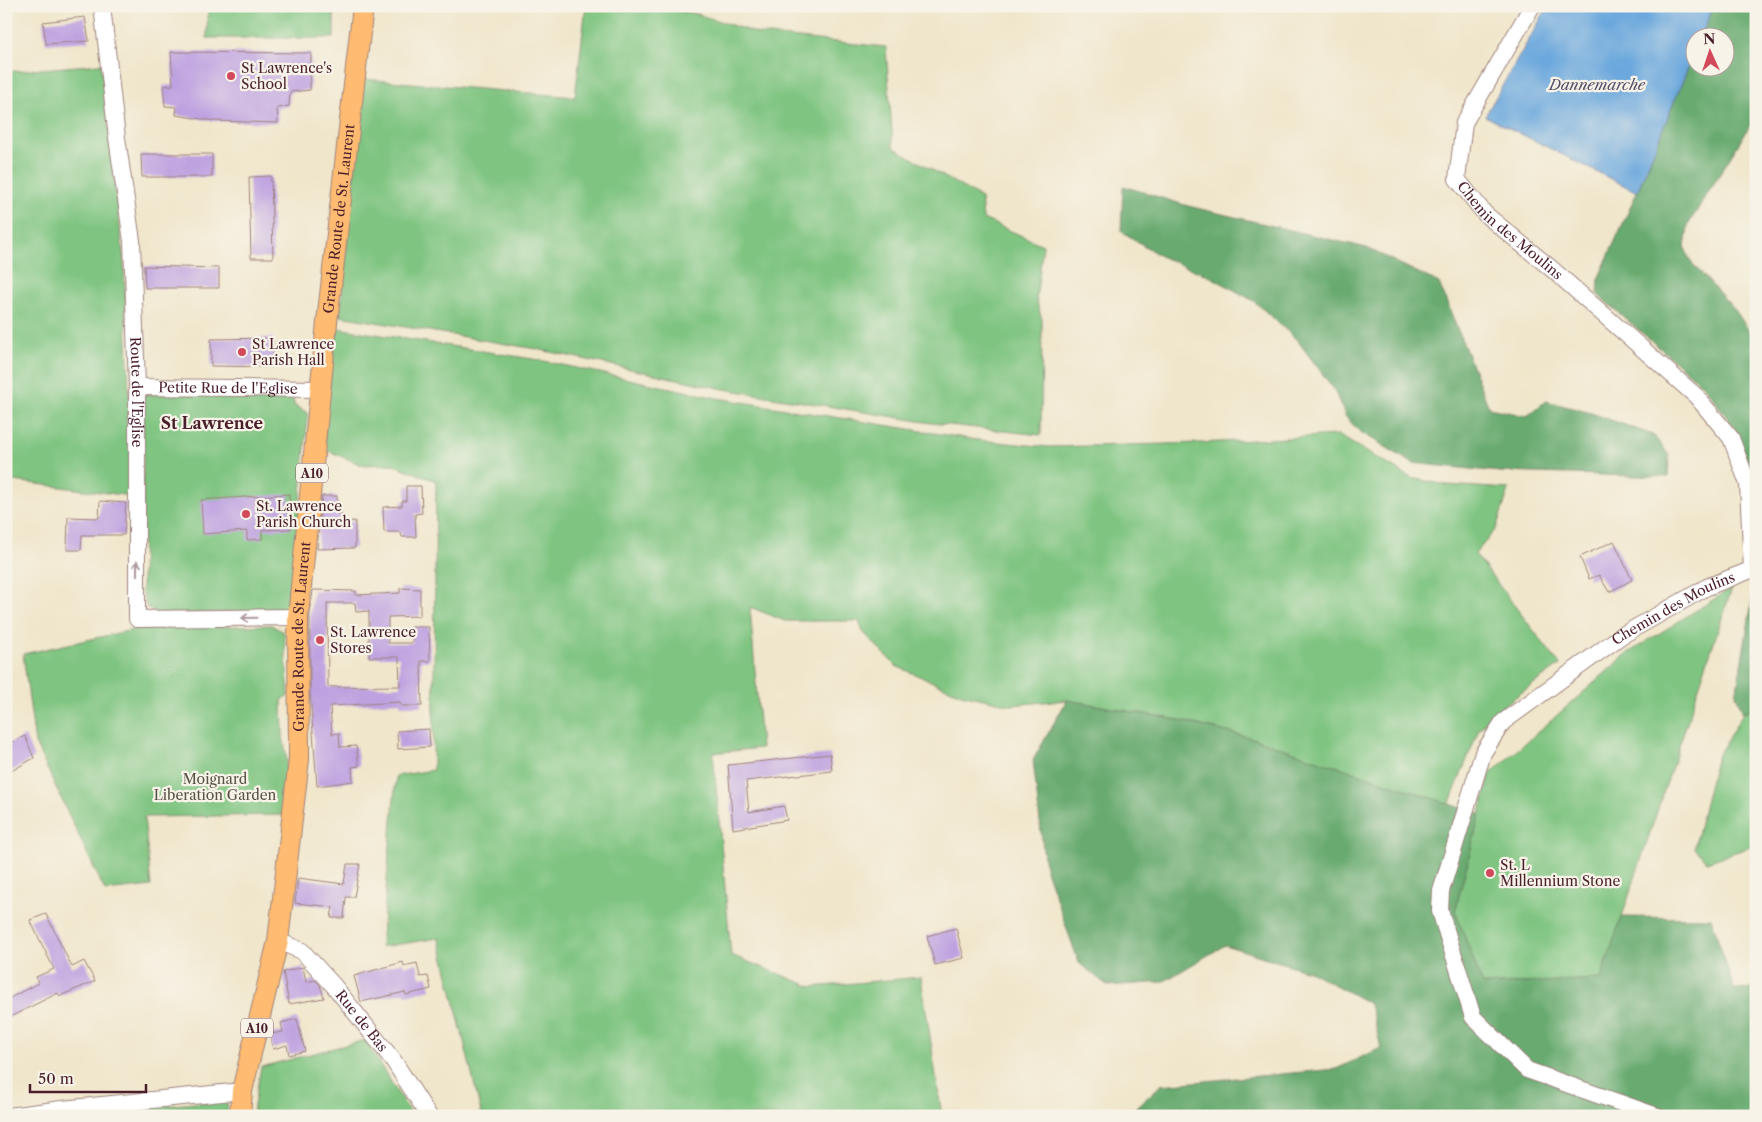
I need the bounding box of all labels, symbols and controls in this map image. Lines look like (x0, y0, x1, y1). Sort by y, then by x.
north arrow (1684, 28, 1734, 78)
text: N (1703, 30, 1716, 48)
place label: St Lawrence's School (241, 59, 332, 93)
marker: St Lawrence's School (225, 70, 237, 82)
water label: Dannemarche (1548, 75, 1646, 94)
street label: Grande Route de St. Laurent (319, 123, 359, 314)
street label: Chemin des Moulins (1453, 178, 1567, 284)
place label: St Lawrence Parish Hall (252, 335, 334, 369)
street label: Route de l'Eglise (126, 336, 146, 447)
marker: St Lawrence Parish Hall (236, 346, 248, 358)
street label: Petite Rue de l'Eglise (158, 378, 298, 398)
district label: St Lawrence (161, 413, 264, 433)
road number: A10 (296, 463, 328, 482)
place label: St. Lawrence Parish Church (256, 497, 351, 531)
marker: St. Lawrence Parish Church (240, 508, 252, 520)
street label: Grande Route de St. Laurent (289, 541, 314, 732)
one-way arrow (132, 560, 142, 576)
street label: Chemin des Moulins (1608, 568, 1737, 649)
one-way arrow (241, 613, 258, 623)
place label: St. Lawrence Stores (330, 623, 416, 657)
marker: St. Lawrence Stores (314, 634, 326, 646)
park label: Moignard Liberation Garden (154, 770, 277, 804)
place label: St. L Millennium Stone (1500, 856, 1620, 890)
marker: St. L Millennium Stone (1484, 867, 1496, 879)
street label: Rue de Bas (332, 986, 392, 1055)
road number: A10 (241, 1018, 273, 1038)
scale bar (30, 1062, 146, 1094)
text: 50 m (38, 1069, 74, 1088)

